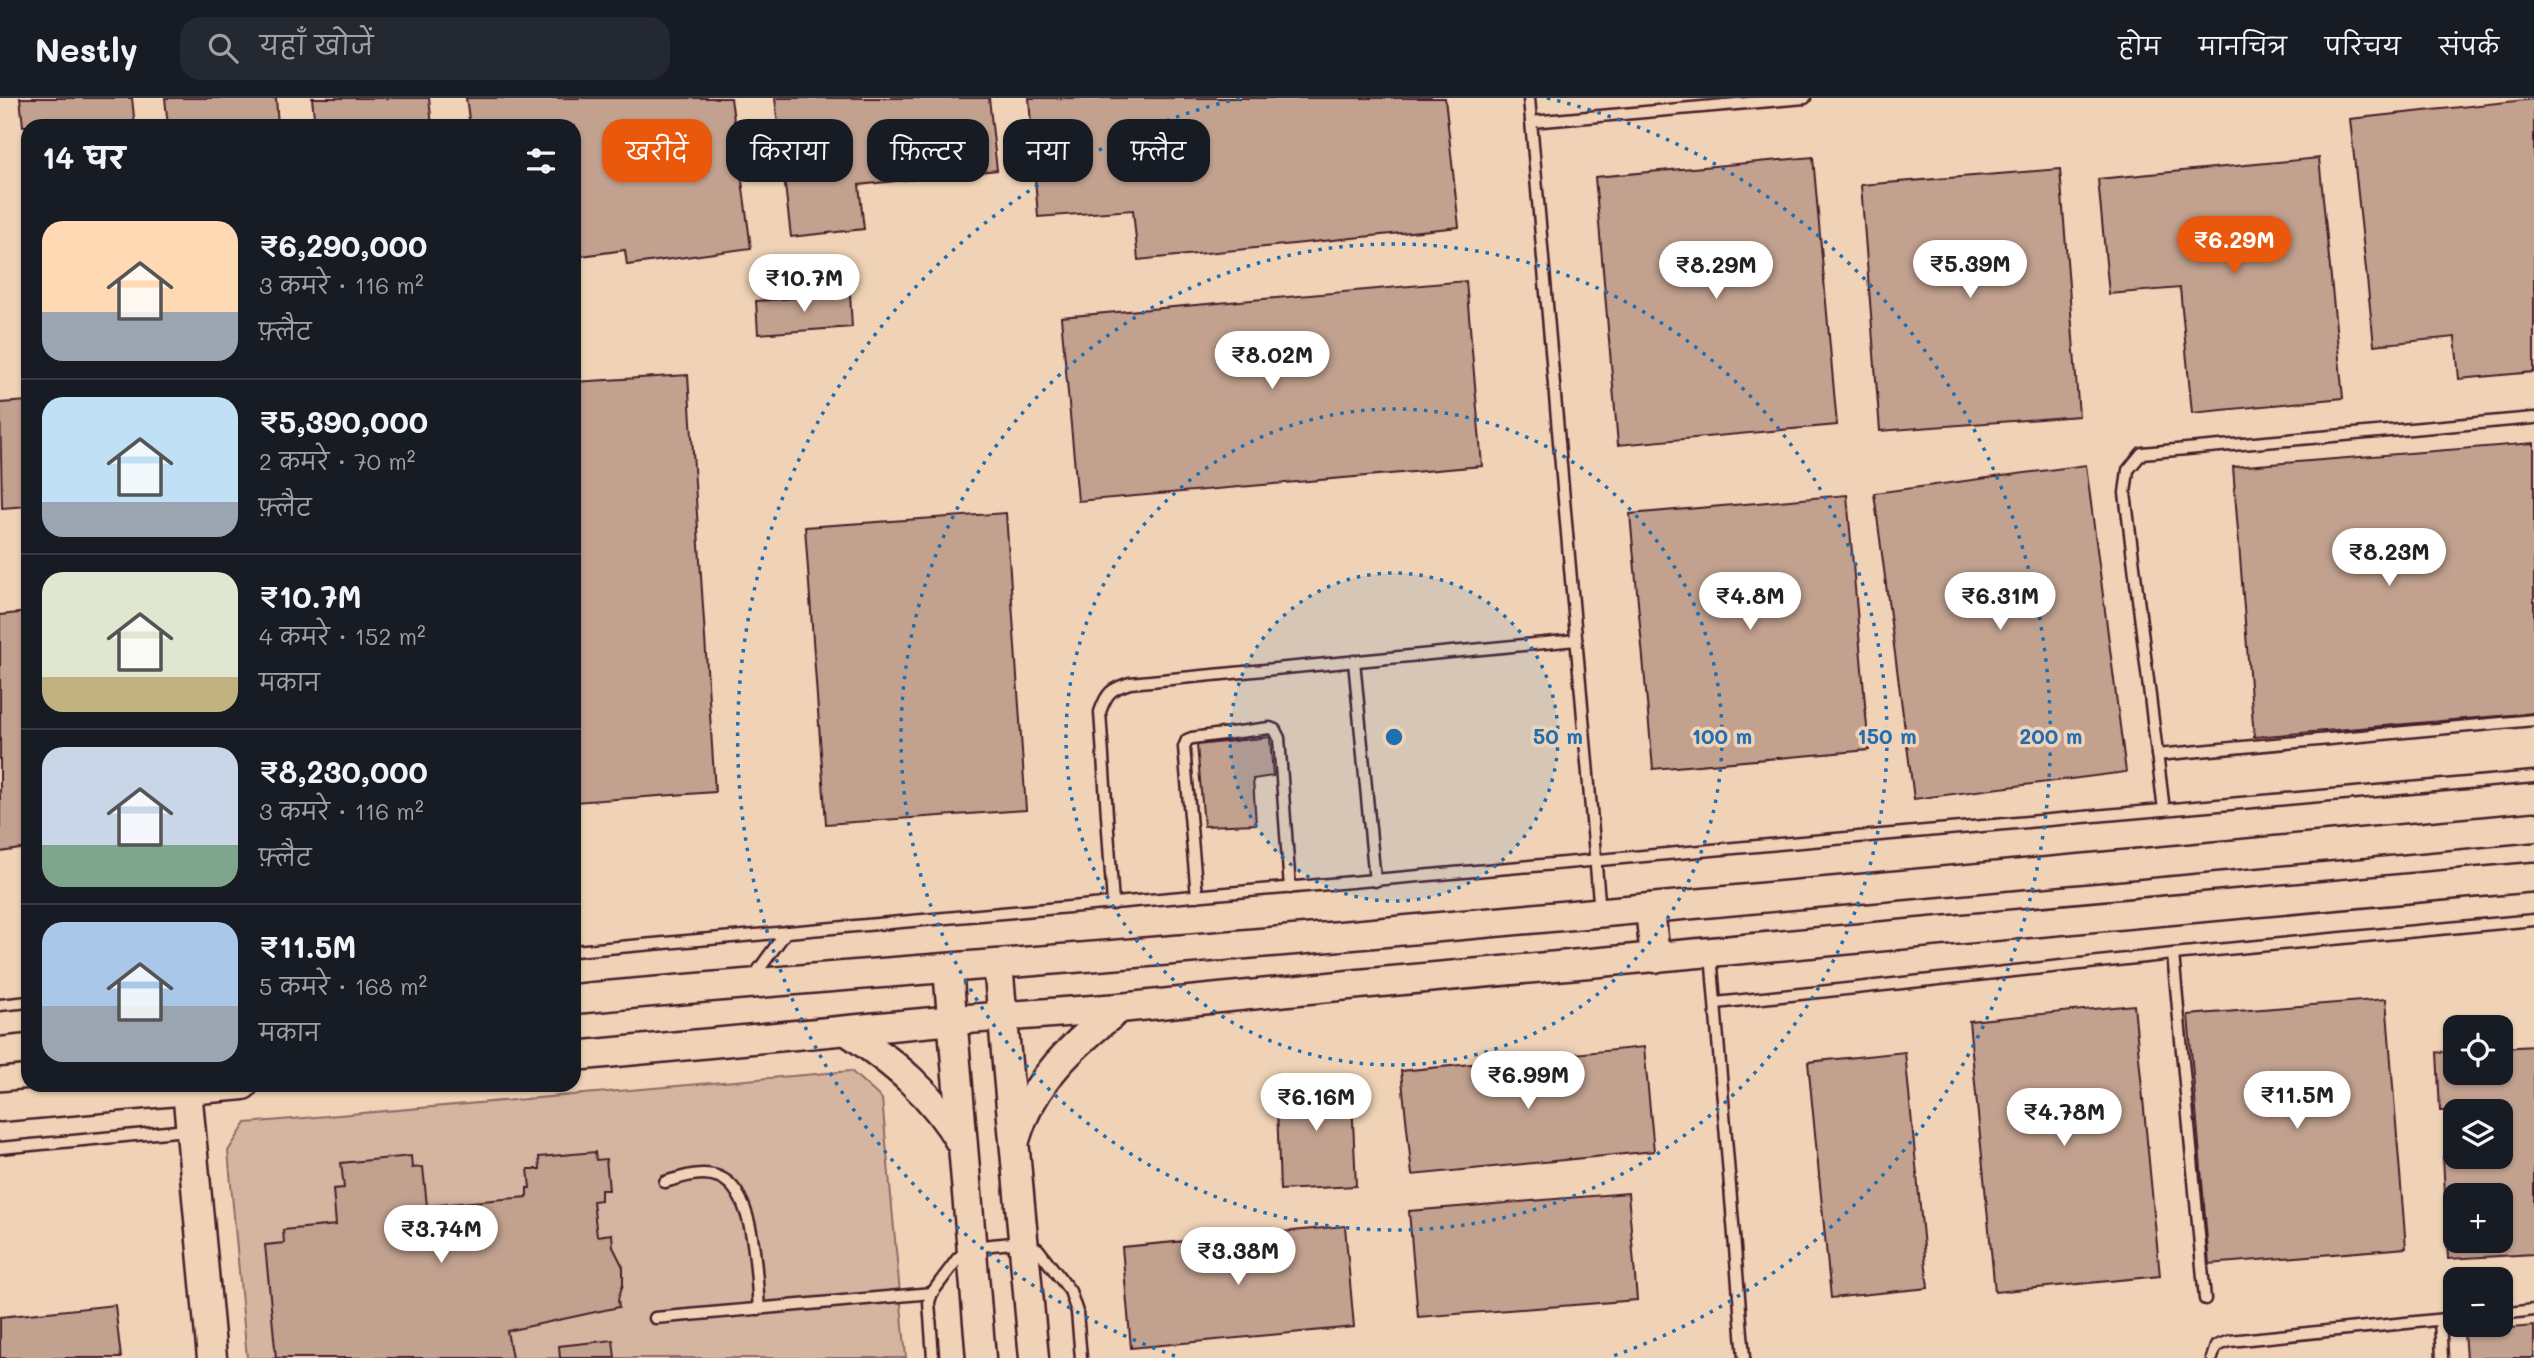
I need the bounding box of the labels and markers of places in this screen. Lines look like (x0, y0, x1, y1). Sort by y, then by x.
pin: ₹6.29M (2177, 216, 2291, 276)
pin: ₹5.39M (1913, 240, 2027, 300)
pin: ₹8.29M (1659, 242, 1773, 301)
pin: ₹10.7M (747, 254, 861, 314)
pin: ₹8.02M (1215, 331, 1329, 391)
pin: ₹8.23M (2332, 528, 2446, 588)
pin: ₹4.8M (1701, 573, 1799, 632)
pin: ₹6.31M (1943, 573, 2057, 632)
centre of rings (1382, 725, 1406, 749)
pin: ₹6.99M (1471, 1052, 1585, 1111)
pin: ₹11.5M (2240, 1072, 2354, 1131)
pin: ₹6.16M (1259, 1074, 1373, 1133)
pin: ₹4.78M (2007, 1088, 2121, 1148)
pin: ₹3.74M (384, 1206, 498, 1265)
pin: ₹3.38M (1181, 1228, 1295, 1287)

